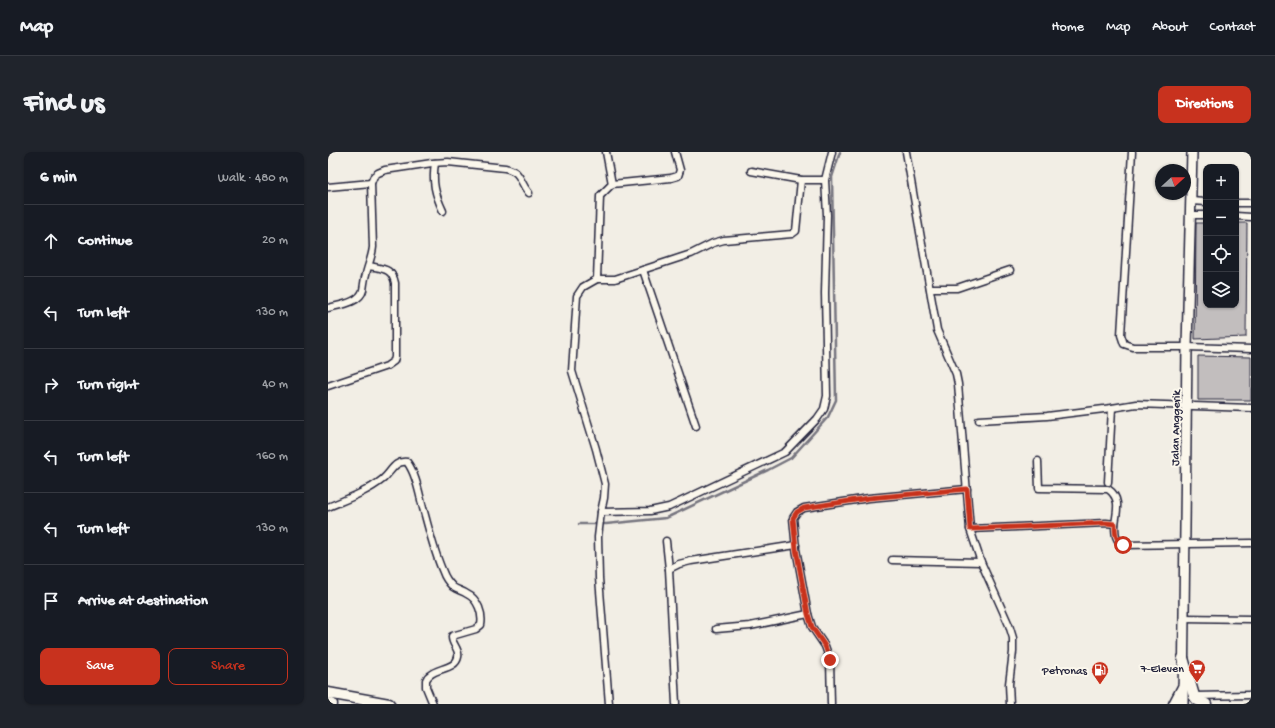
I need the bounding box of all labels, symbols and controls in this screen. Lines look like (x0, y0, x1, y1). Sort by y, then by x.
text: Map (20, 16, 53, 39)
text: Home (1052, 19, 1084, 36)
text: Map (1106, 19, 1130, 36)
text: About (1152, 19, 1188, 36)
text: Contact (1210, 19, 1255, 36)
button: Directions (1158, 86, 1251, 123)
text: Find us (24, 88, 104, 121)
north arrow (1155, 164, 1191, 200)
map controls (1203, 164, 1239, 308)
button: + (1203, 164, 1239, 200)
text: 6 min (40, 168, 76, 188)
text: Walk · 480 m (218, 171, 288, 186)
button: − (1203, 200, 1239, 236)
icon: ahead (40, 230, 62, 252)
text: Continue (78, 232, 132, 250)
text: 20 m (262, 233, 288, 248)
button: locate (1203, 236, 1239, 272)
button: layers (1203, 272, 1239, 308)
icon: left (40, 302, 62, 324)
text: Turn left (78, 304, 129, 322)
text: 130 m (256, 305, 288, 320)
icon: right (40, 374, 62, 396)
text: Turn right (78, 376, 138, 394)
text: 40 m (262, 377, 288, 392)
street label: Jalan Anggerik (1169, 388, 1185, 466)
icon: left (40, 446, 62, 468)
text: Turn left (78, 448, 129, 466)
text: 160 m (256, 449, 288, 464)
icon: left (40, 518, 62, 540)
text: Turn left (78, 520, 129, 538)
text: 130 m (256, 521, 288, 536)
route start (1114, 536, 1132, 554)
icon: arrive (40, 590, 62, 612)
text: Arrive at destination (78, 592, 208, 610)
button: Save (40, 648, 160, 685)
button: Share (168, 648, 288, 685)
route end (821, 651, 839, 669)
supermarket icon: 7-Eleven (1187, 658, 1207, 683)
fuel station icon: Petronas (1090, 660, 1110, 685)
place label: 7-Eleven (1139, 663, 1184, 677)
place label: Petronas (1041, 665, 1088, 679)

